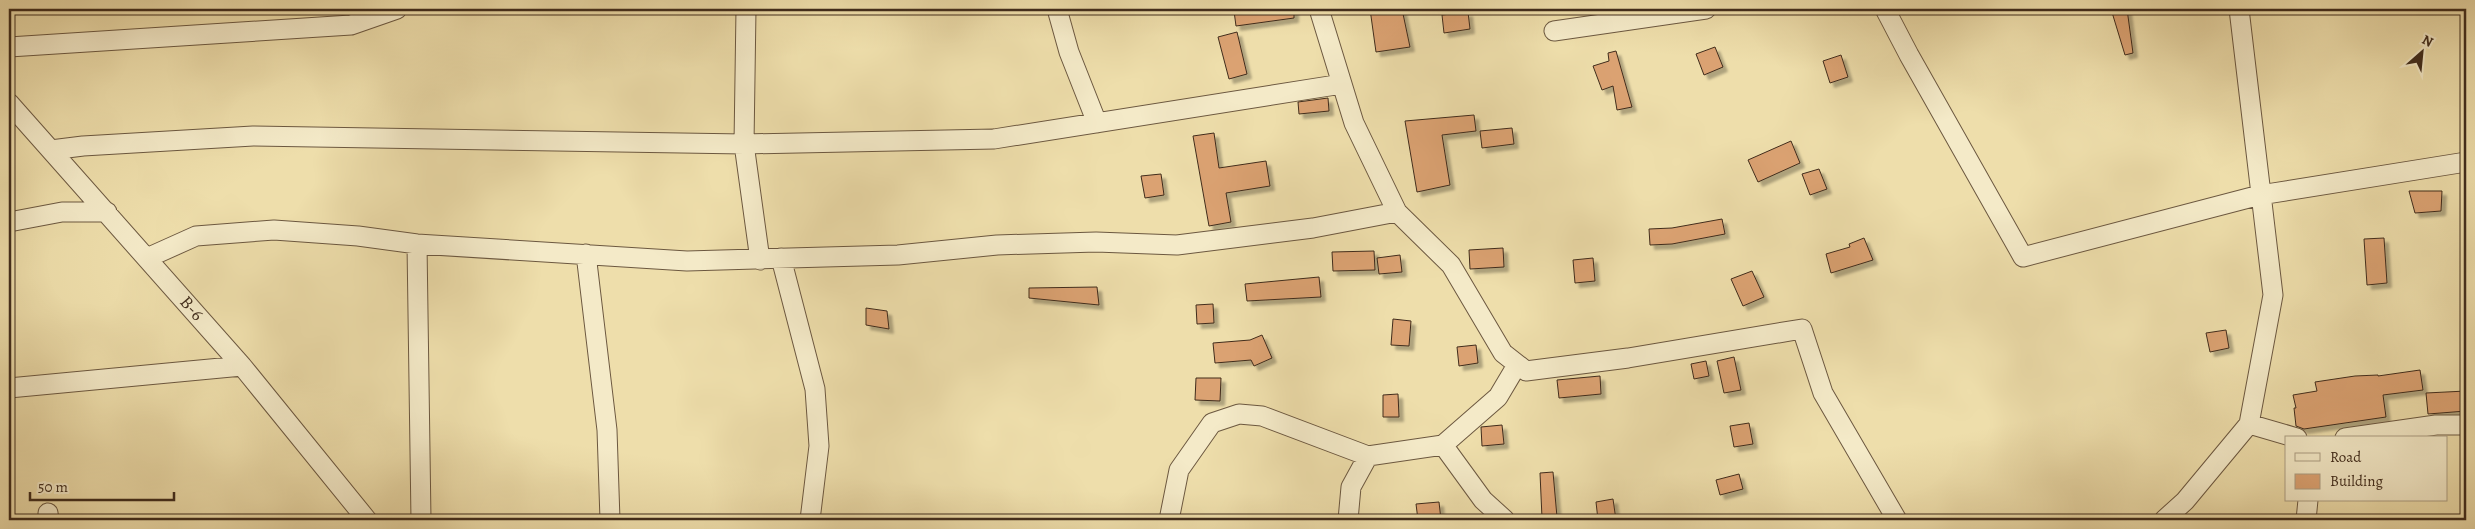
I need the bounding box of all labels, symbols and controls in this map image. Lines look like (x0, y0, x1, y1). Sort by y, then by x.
north arrow (2398, 28, 2448, 78)
text: N (2419, 30, 2437, 52)
street label: B-6 (174, 290, 210, 326)
legend (2285, 436, 2448, 502)
text: Road (2330, 447, 2362, 467)
scale bar (30, 469, 174, 501)
text: Building (2330, 471, 2383, 491)
text: 50 m (38, 477, 68, 497)

